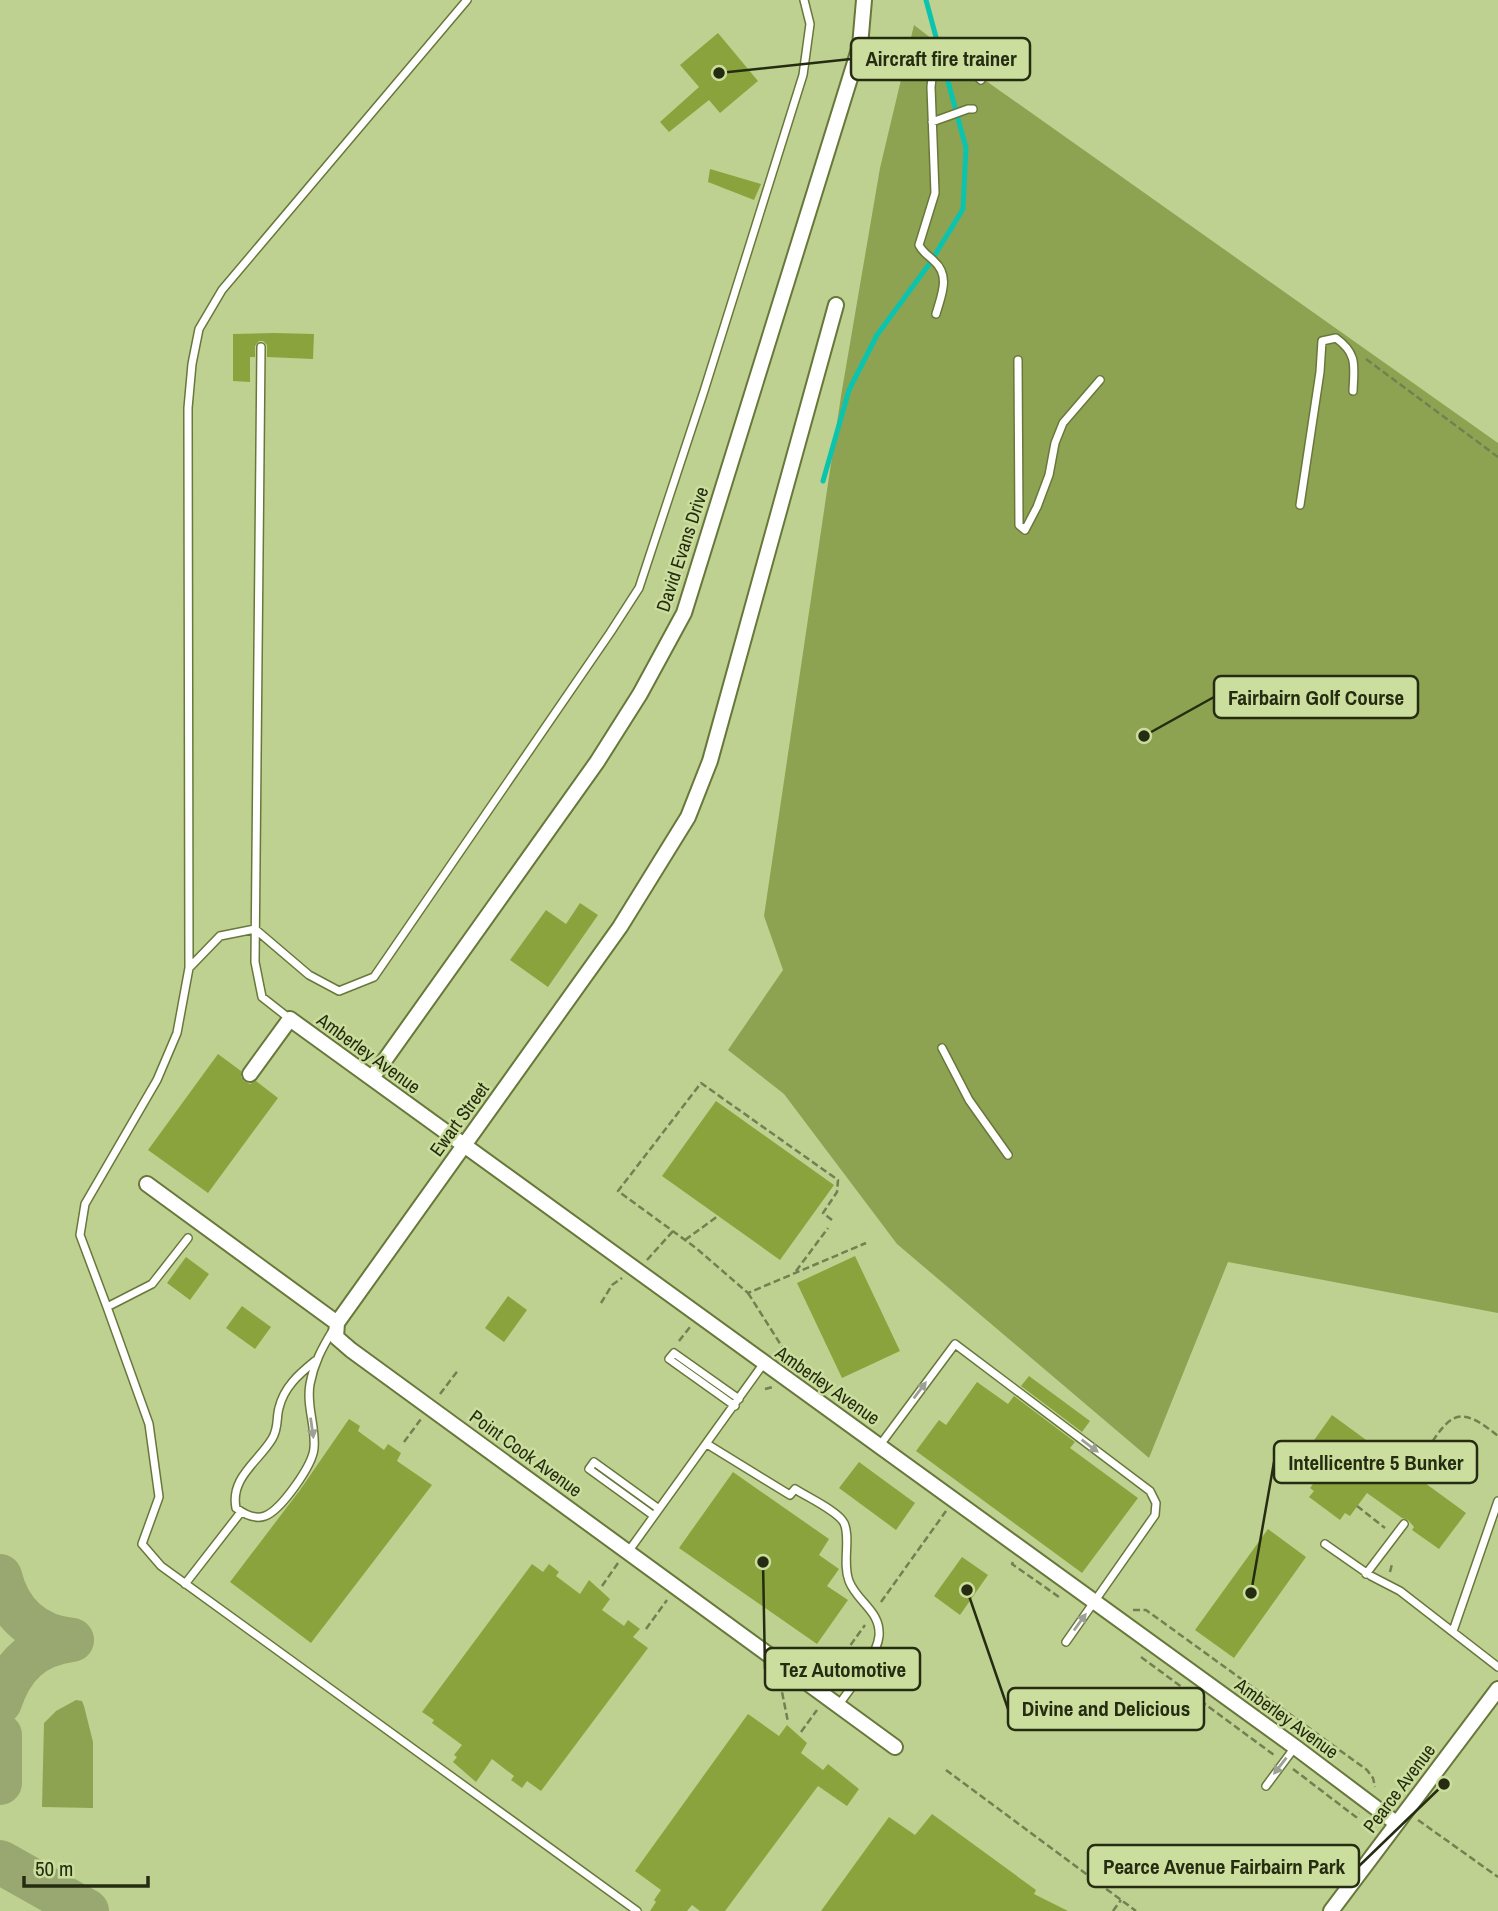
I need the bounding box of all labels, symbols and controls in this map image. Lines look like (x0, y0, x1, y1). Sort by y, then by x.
callout: Aircraft fire trainer (851, 38, 1030, 80)
text: Aircraft fire trainer (865, 44, 1017, 73)
street label: David Evans Drive (650, 483, 714, 615)
callout: Fairbairn Golf Course (1214, 676, 1418, 718)
text: Fairbairn Golf Course (1228, 683, 1404, 712)
street label: Amberley Avenue (311, 1006, 426, 1099)
street label: Ewart Street (423, 1076, 495, 1161)
street label: Amberley Avenue (770, 1339, 885, 1431)
one-way arrow (913, 1382, 928, 1400)
street label: Point Cook Avenue (465, 1403, 587, 1503)
one-way arrow (307, 1417, 318, 1439)
one-way arrow (1081, 1439, 1099, 1453)
callout: Intellicentre 5 Bunker (1274, 1441, 1477, 1483)
text: Intellicentre 5 Bunker (1288, 1448, 1464, 1477)
one-way arrow (1073, 1613, 1087, 1631)
callout: Tez Automotive (765, 1648, 920, 1690)
text: Tez Automotive (780, 1655, 906, 1684)
street label: Amberley Avenue (1229, 1671, 1344, 1764)
callout: Divine and Delicious (1008, 1688, 1204, 1730)
text: Divine and Delicious (1022, 1694, 1190, 1723)
street label: Pearce Avenue (1357, 1738, 1441, 1838)
one-way arrow (1273, 1757, 1288, 1775)
scale bar (24, 1844, 149, 1888)
callout: Pearce Avenue Fairbairn Park (1088, 1845, 1359, 1887)
text: Pearce Avenue Fairbairn Park (1103, 1852, 1345, 1881)
text: 50 m (35, 1854, 73, 1883)

